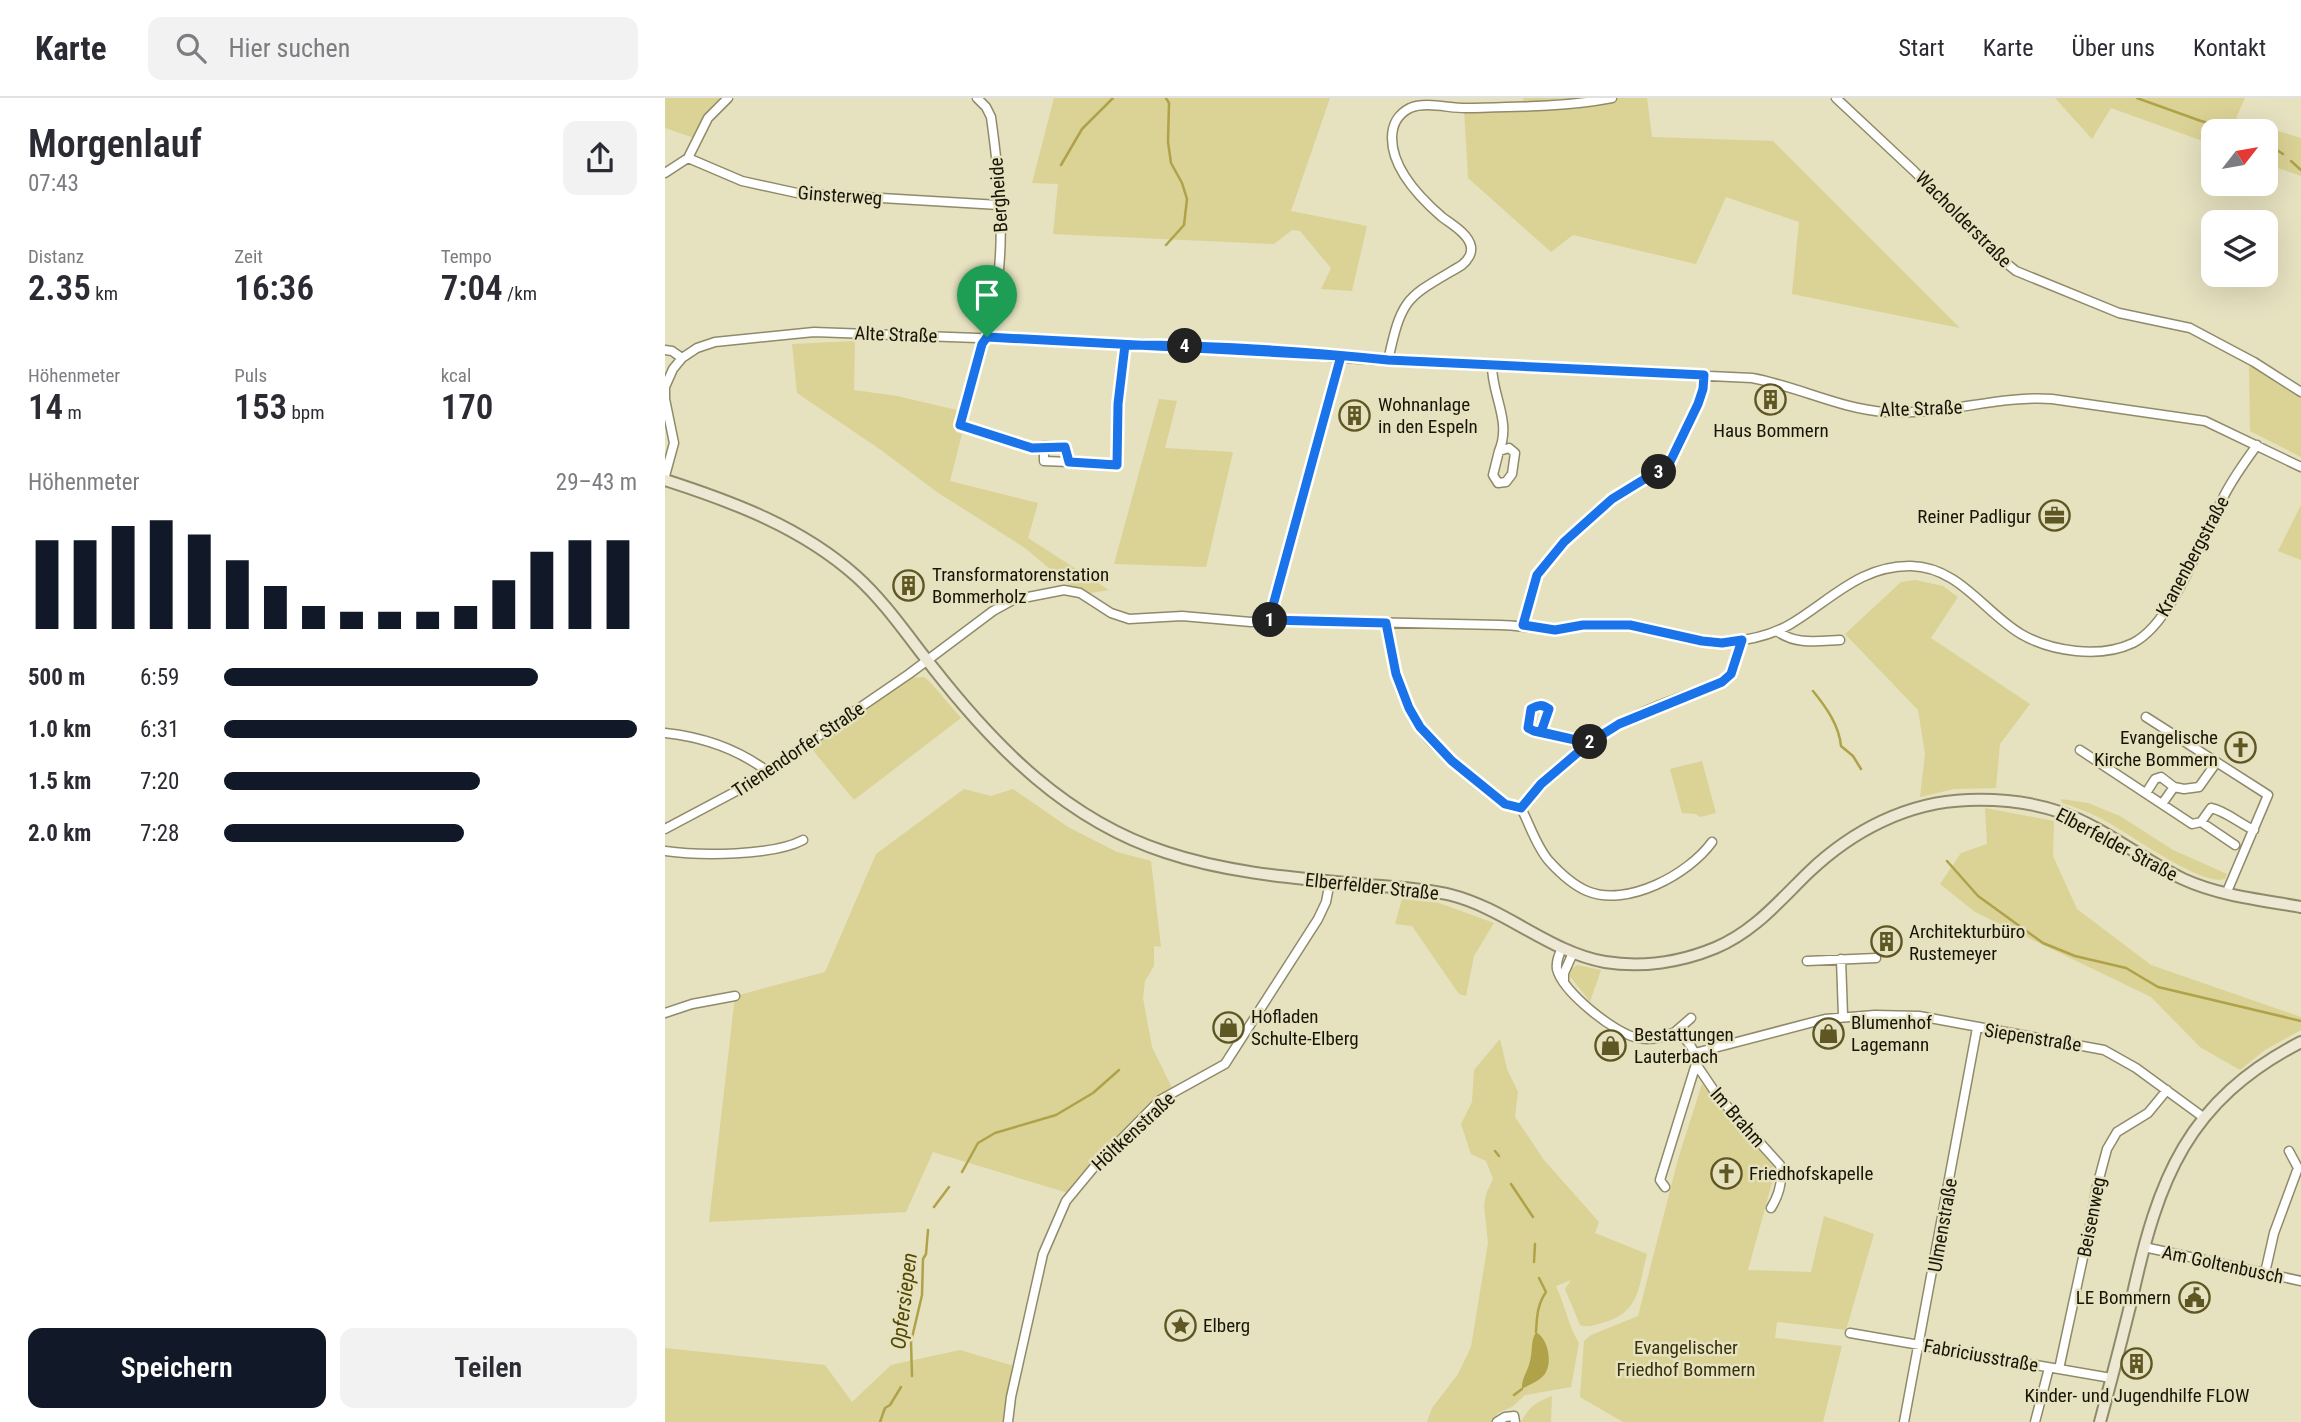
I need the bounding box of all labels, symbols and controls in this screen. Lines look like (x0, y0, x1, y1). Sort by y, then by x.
search box (148, 17, 638, 80)
text: Karte (35, 29, 106, 68)
icon: search (172, 29, 210, 67)
text: Hier suchen (228, 33, 350, 63)
text: Start (1899, 34, 1945, 62)
text: Karte (1983, 34, 2033, 62)
text: Über uns (2071, 34, 2155, 62)
text: Kontakt (2193, 34, 2266, 62)
north arrow (2201, 119, 2279, 196)
map controls (2201, 119, 2278, 287)
button: share (563, 121, 637, 195)
text: Morgenlauf (28, 122, 202, 166)
street label: Bergheide (984, 157, 1013, 233)
street label: Wacholderstraße (1911, 166, 2017, 272)
text: 07:43 (28, 170, 79, 197)
street label: Ginsterweg (797, 181, 883, 210)
button: layers (2201, 210, 2278, 287)
text: Distanz (28, 245, 84, 268)
text: Zeit (234, 245, 263, 268)
text: Tempo (441, 245, 492, 268)
pin (957, 265, 1017, 337)
text: 2.35 (28, 268, 91, 309)
text: 16:36 (234, 268, 314, 309)
text: 7:04 (441, 268, 503, 309)
icon: arrive (968, 276, 1006, 314)
text: km (91, 282, 118, 305)
text: /km (503, 282, 537, 305)
street label: Alte Straße (854, 322, 938, 347)
pin: 4 (1168, 328, 1203, 364)
text: 4 (1180, 334, 1189, 357)
text: Höhenmeter (28, 364, 120, 387)
text: Puls (234, 364, 267, 387)
text: kcal (441, 364, 471, 387)
building icon: Haus Bommern (1754, 382, 1788, 416)
text: 14 (28, 387, 63, 428)
text: 153 (234, 387, 287, 428)
text: 170 (441, 387, 493, 428)
place label: Wohnanlage in den Espeln (1378, 393, 1478, 438)
street label: Alte Straße (1879, 396, 1963, 421)
building icon: Wohnanlage in den Espeln (1338, 398, 1372, 432)
text: m (63, 401, 82, 424)
text: bpm (287, 401, 325, 424)
place label: Haus Bommern (1713, 419, 1829, 442)
pin: 3 (1641, 454, 1677, 490)
text: 3 (1654, 460, 1663, 483)
text: Höhenmeter (28, 469, 140, 496)
text: 29–43 m (556, 469, 637, 496)
street label: Kranenbergstraße (2151, 492, 2234, 620)
office icon: Reiner Padligur (2037, 499, 2071, 533)
place label: Reiner Padligur (1917, 505, 2031, 528)
place label: Transformatorenstation Bommerholz (932, 563, 1109, 608)
building icon: Transformatorenstation Bommerholz (892, 568, 926, 602)
pin: 1 (1253, 602, 1287, 638)
text: 1 (1265, 608, 1274, 631)
text: 500 m (28, 664, 85, 691)
text: 6:59 (140, 664, 179, 691)
street label: Trienendorfer Straße (728, 697, 869, 802)
text: 1.0 km (28, 716, 91, 743)
text: 6:31 (140, 716, 179, 743)
pin: 2 (1573, 724, 1607, 760)
place label: Evangelische Kirche Bommern (2094, 726, 2218, 771)
text: 2 (1585, 730, 1594, 753)
church icon: Evangelische Kirche Bommern (2224, 731, 2258, 765)
text: 1.5 km (28, 768, 91, 795)
text: 7:20 (140, 768, 179, 795)
street label: Elberfelder Straße (2052, 803, 2182, 886)
text: 2.0 km (28, 820, 91, 847)
text: 7:28 (140, 820, 179, 847)
street label: Elberfelder Straße (1304, 868, 1440, 905)
place label: Architekturbüro Rustemeyer (1909, 920, 2025, 965)
building icon: Architekturbüro Rustemeyer (1869, 925, 1903, 959)
place label: Hofladen Schulte-Elberg (1251, 1005, 1359, 1050)
shop icon: Hofladen Schulte-Elberg (1211, 1010, 1245, 1044)
place label: Blumenhof Lagemann (1851, 1011, 1932, 1056)
shop icon: Blumenhof Lagemann (1811, 1016, 1845, 1050)
street label: Siepenstraße (1983, 1018, 2083, 1057)
place label: Bestattungen Lauterbach (1634, 1023, 1734, 1068)
shop icon: Bestattungen Lauterbach (1594, 1028, 1628, 1062)
street label: Im Brahm (1705, 1083, 1770, 1152)
street label: Höltkenstraße (1087, 1087, 1180, 1176)
church icon: Friedhofskapelle (1709, 1156, 1743, 1190)
place label: Friedhofskapelle (1749, 1162, 1873, 1185)
street label: Beisenweg (2072, 1175, 2111, 1259)
street label: Ulmenstraße (1923, 1176, 1962, 1274)
street label: Am Goltenbusch (2160, 1240, 2286, 1289)
water label: Opfersiepen (886, 1251, 922, 1351)
public building icon: LE Bommern (2177, 1280, 2211, 1314)
place label: LE Bommern (2076, 1286, 2171, 1309)
place icon: Elberg (1163, 1308, 1197, 1342)
place label: Elberg (1203, 1314, 1250, 1337)
button: Speichern (28, 1328, 326, 1408)
button: Teilen (340, 1328, 637, 1408)
street label: Fabriciusstraße (1922, 1334, 2040, 1377)
park label: Evangelischer Friedhof Bommern (1617, 1336, 1755, 1381)
building icon: Kinder- und Jugendhilfe FLOW (2120, 1347, 2154, 1381)
place label: Kinder- und Jugendhilfe FLOW (2025, 1384, 2250, 1407)

